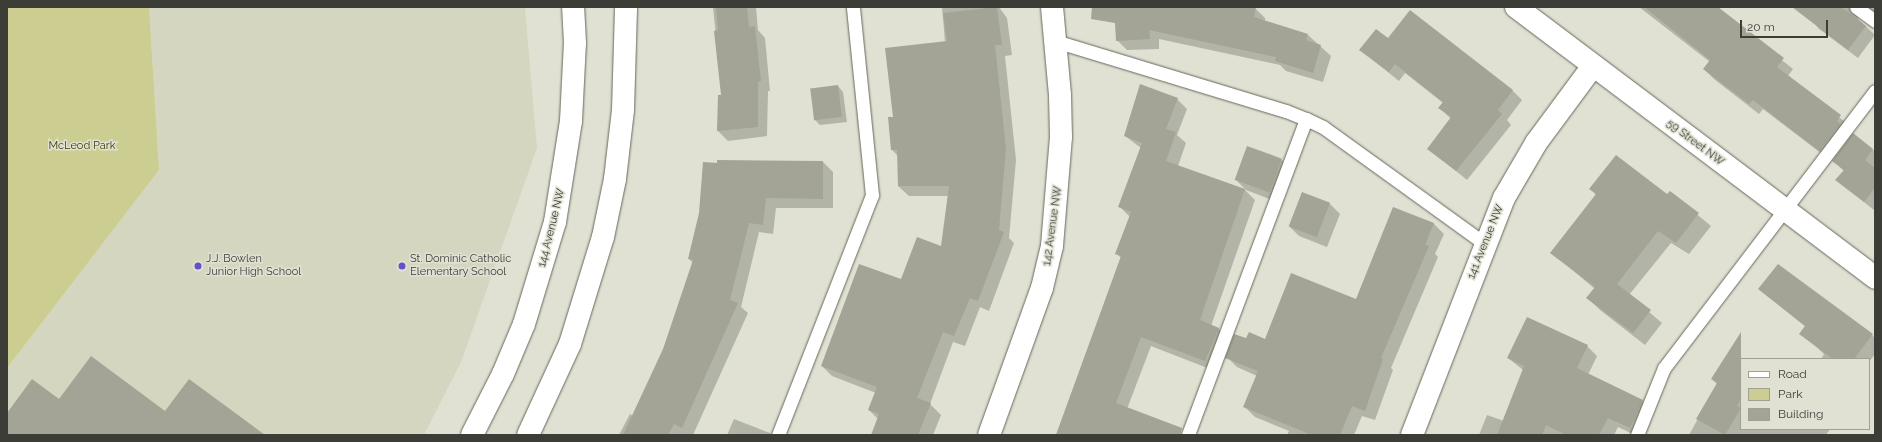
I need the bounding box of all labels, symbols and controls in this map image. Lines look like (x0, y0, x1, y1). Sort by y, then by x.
scale bar (1742, 12, 1830, 38)
text: 20 m (1747, 20, 1775, 34)
street label: 59 Street NW (1664, 117, 1726, 169)
park label: McLeod Park (49, 139, 115, 153)
street label: 142 Avenue NW (1041, 185, 1065, 267)
street label: 144 Avenue NW (536, 187, 568, 269)
street label: 141 Avenue NW (1465, 203, 1507, 281)
place label: J.J. Bowlen Junior High School (206, 253, 302, 279)
place label: St. Dominic Catholic Elementary School (410, 253, 511, 279)
marker: J.J. Bowlen Junior High School (193, 261, 203, 271)
marker: St. Dominic Catholic Elementary School (397, 261, 407, 271)
legend (1740, 358, 1870, 430)
text: Road (1778, 367, 1807, 381)
text: Park (1778, 387, 1803, 401)
text: Building (1778, 407, 1824, 421)

